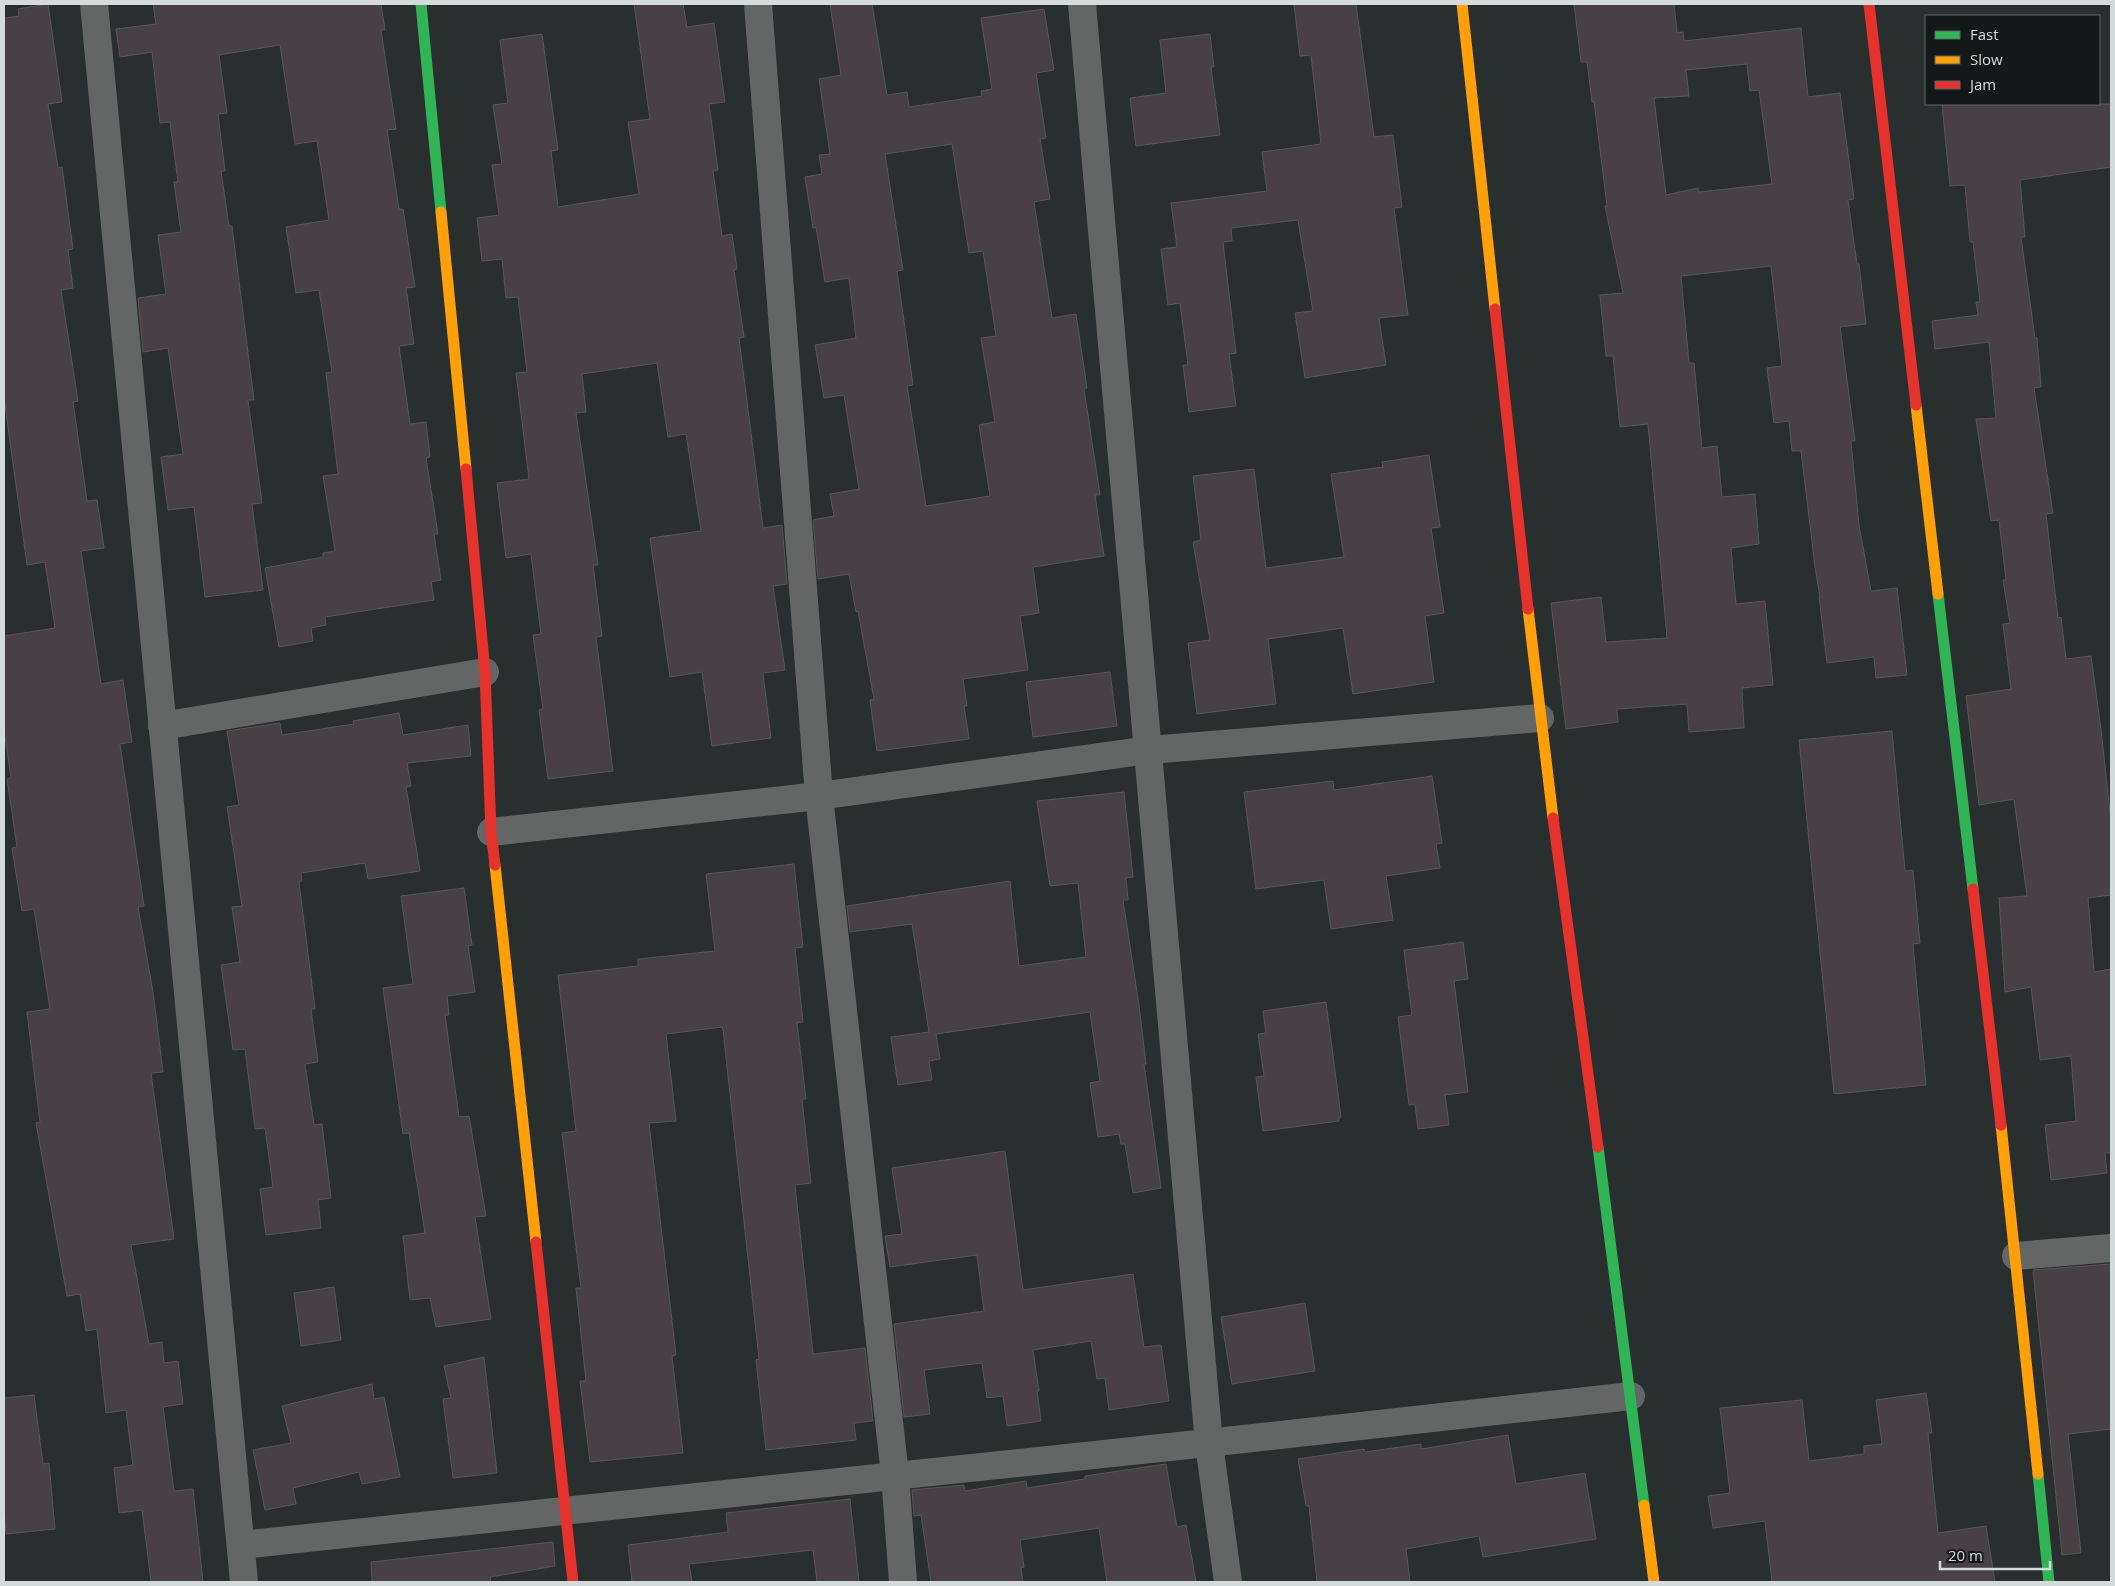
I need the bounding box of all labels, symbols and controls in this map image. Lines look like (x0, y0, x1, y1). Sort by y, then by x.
legend (1925, 15, 2100, 105)
text: Fast (1970, 24, 1999, 44)
text: Slow (1970, 49, 2003, 69)
text: Jam (1968, 74, 1996, 94)
scale bar (1940, 1538, 2050, 1570)
text: 20 m (1948, 1545, 1983, 1565)

